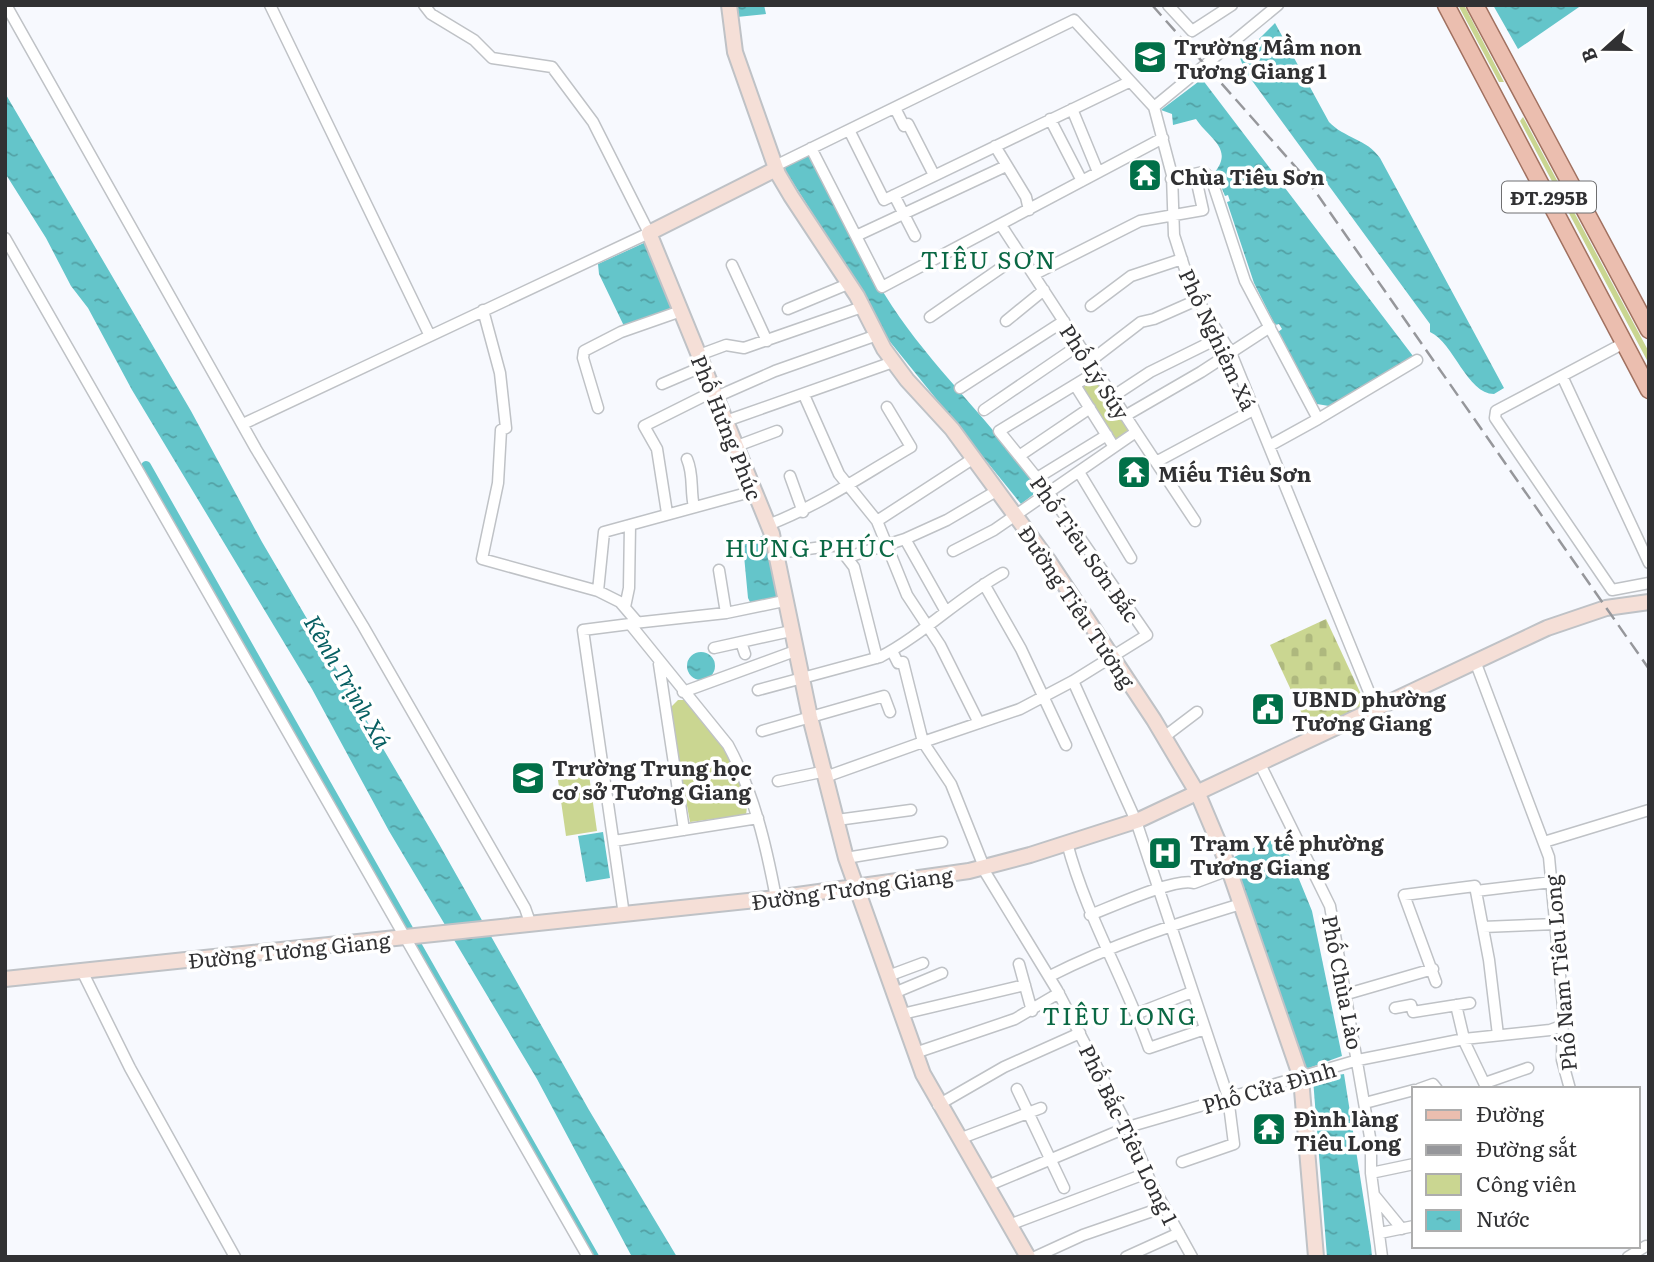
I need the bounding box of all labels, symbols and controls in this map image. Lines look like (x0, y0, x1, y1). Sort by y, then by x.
north arrow (1570, 14, 1640, 84)
place label: Trường Mầm non Tương Giang 1 (1174, 30, 1362, 85)
school or university icon: Trường Mầm non Tương Giang 1 (1131, 38, 1169, 76)
text: B (1573, 44, 1604, 67)
temple icon: Chùa Tiêu Sơn (1126, 156, 1164, 194)
place label: Chùa Tiêu Sơn (1170, 160, 1325, 191)
road number: ĐT.295B (1502, 182, 1596, 212)
district label: TIÊU SƠN (921, 241, 1057, 276)
street label: Phố Nghiêm Xá (1173, 263, 1266, 416)
street label: Phố Lý Súy (1053, 317, 1139, 426)
street label: Phố Hưng Phúc (685, 350, 771, 504)
temple icon: Miếu Tiêu Sơn (1115, 453, 1153, 491)
place label: Miếu Tiêu Sơn (1158, 457, 1312, 488)
street label: Phố Tiêu Sơn Bắc (1024, 468, 1148, 628)
street label: Đường Tiêu Tương (1012, 519, 1144, 694)
district label: HƯNG PHÚC (725, 529, 897, 564)
water label: Kênh Trịnh Xá (297, 608, 401, 754)
place label: UBND phường Tương Giang (1292, 682, 1446, 737)
public building icon: UBND phường Tương Giang (1249, 690, 1287, 728)
place label: Trường Trung học cơ sở Tương Giang (552, 751, 752, 806)
school or university icon: Trường Trung học cơ sở Tương Giang (509, 759, 547, 797)
place label: Trạm Y tế phường Tương Giang (1190, 826, 1384, 881)
hospital icon: Trạm Y tế phường Tương Giang (1146, 834, 1184, 872)
street label: Đường Tương Giang (749, 857, 955, 916)
street label: Phố Nam Tiêu Long (1535, 873, 1583, 1072)
street label: Phố Chùa Lào (1316, 912, 1372, 1052)
street label: Đường Tương Giang (186, 923, 392, 975)
district label: TIÊU LONG (1042, 997, 1198, 1032)
street label: Phố Bắc Tiêu Long 1 (1073, 1039, 1187, 1230)
street label: Phố Cửa Đình (1198, 1052, 1340, 1120)
legend (1412, 1087, 1640, 1248)
text: Đường (1476, 1097, 1544, 1128)
place label: Đình làng Tiêu Long (1294, 1102, 1401, 1157)
temple icon: Đình làng Tiêu Long (1250, 1110, 1288, 1148)
text: Đường sắt (1476, 1132, 1578, 1163)
text: Công viên (1476, 1167, 1577, 1198)
text: Nước (1476, 1202, 1529, 1233)

